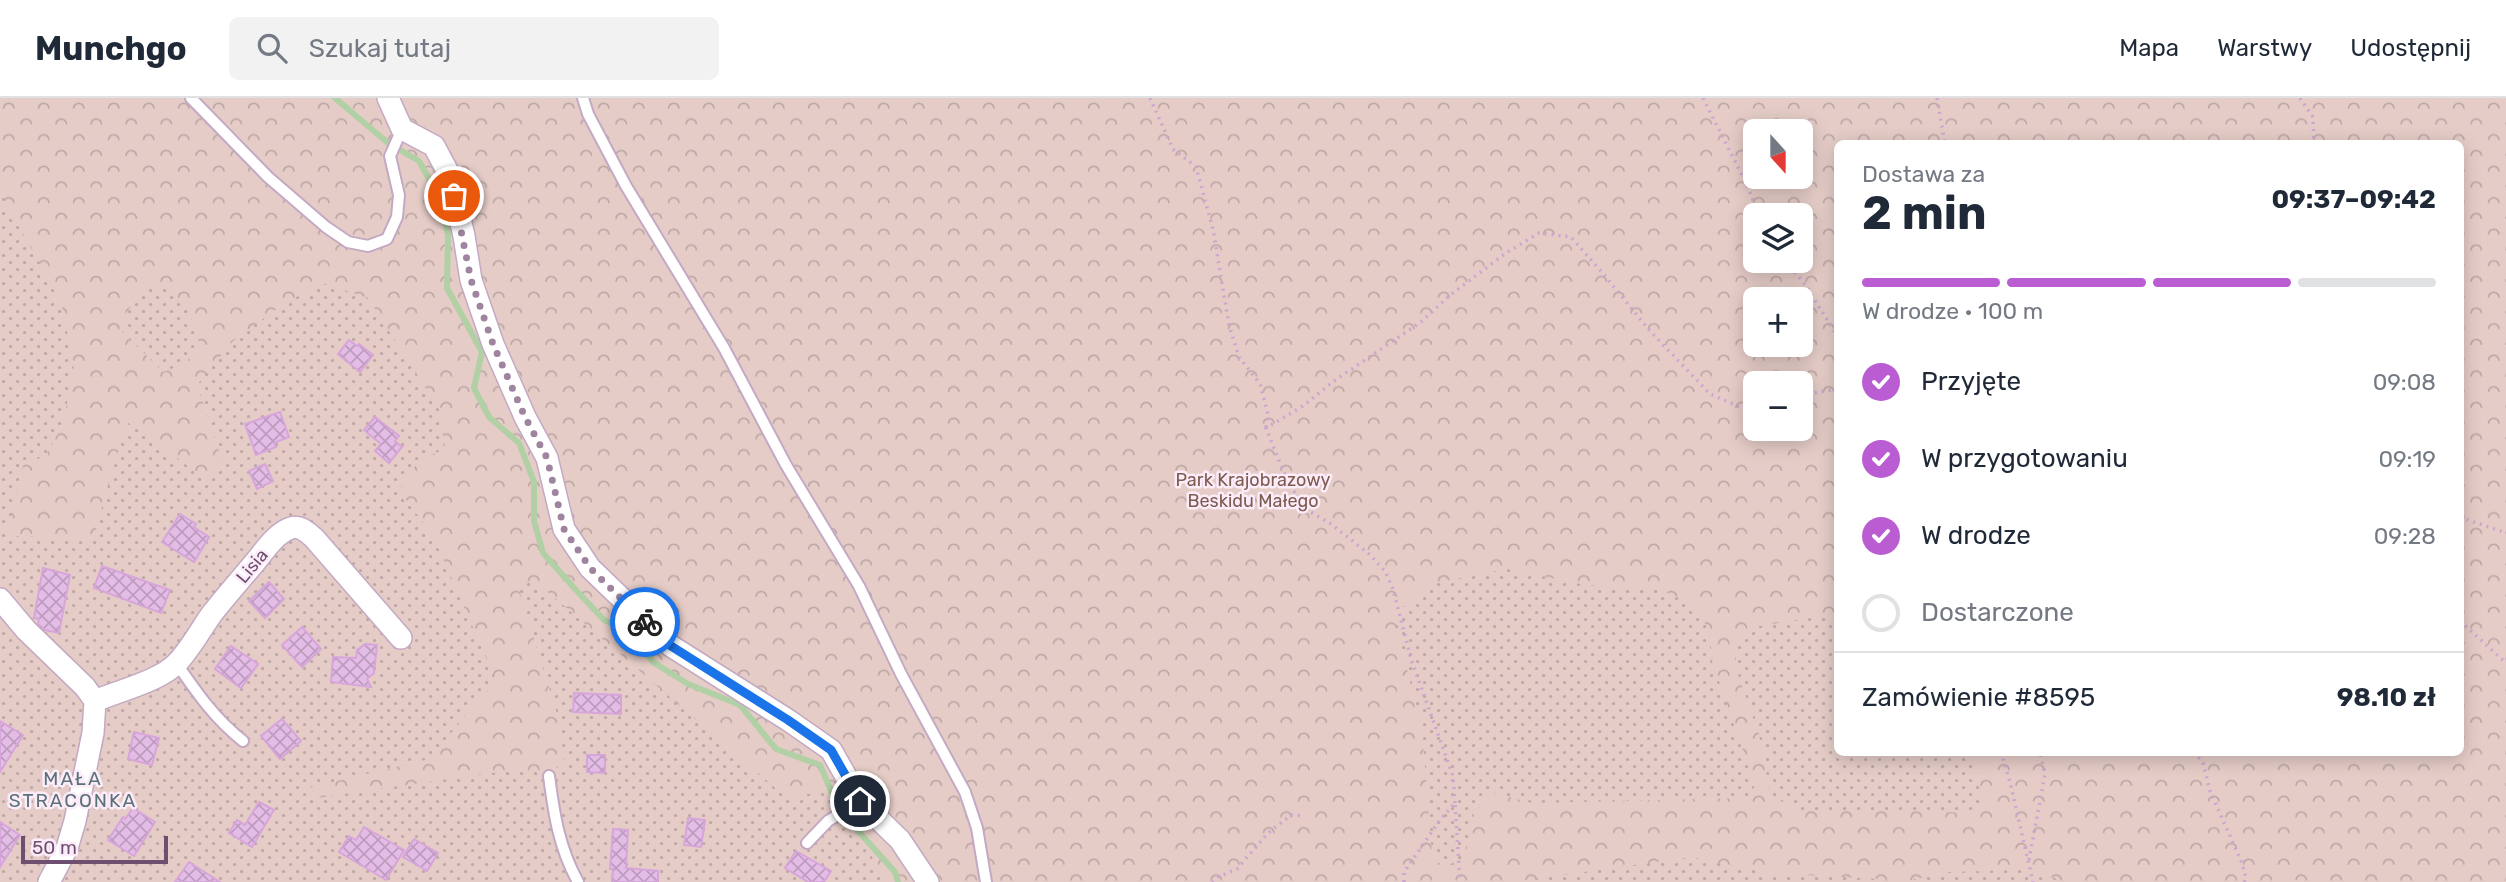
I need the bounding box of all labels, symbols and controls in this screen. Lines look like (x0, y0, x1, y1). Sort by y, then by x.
search box (229, 17, 719, 80)
text: Munchgo (35, 29, 187, 68)
icon: search (253, 29, 291, 67)
text: Szukaj tutaj (309, 33, 451, 64)
text: Mapa (2119, 34, 2179, 62)
text: Warstwy (2217, 34, 2312, 62)
text: Udostępnij (2350, 34, 2471, 62)
north arrow (1743, 119, 1813, 189)
map controls (1743, 119, 1813, 441)
text: Dostawa za (1862, 160, 1985, 188)
pin (424, 166, 484, 226)
icon: bag (435, 177, 473, 215)
text: 09:37–09:42 (2271, 184, 2436, 215)
text: 2 min (1862, 186, 1987, 241)
button: layers (1743, 203, 1813, 273)
button: + (1743, 287, 1813, 357)
text: W drodze · 100 m (1862, 297, 2043, 325)
icon: check (1862, 363, 1900, 401)
text: Przyjęte (1921, 366, 2021, 397)
text: 09:08 (2373, 368, 2436, 396)
button: − (1743, 371, 1813, 441)
icon: check (1862, 440, 1900, 478)
text: W przygotowaniu (1921, 443, 2128, 474)
text: 09:19 (2378, 445, 2436, 473)
park label: Park Krajobrazowy Beskidu Małego (1175, 469, 1331, 512)
icon: check (1862, 517, 1900, 555)
text: W drodze (1921, 520, 2031, 551)
text: 09:28 (2374, 522, 2436, 550)
street label: Lisia (231, 544, 273, 588)
courier (610, 587, 680, 657)
text: Dostarczone (1921, 597, 2074, 628)
icon: bike (626, 603, 664, 641)
text: Zamówienie #8595 (1862, 682, 2095, 713)
text: 98.10 zł (2337, 682, 2436, 713)
district label: MAŁA STRACONKA (9, 767, 137, 812)
pin (830, 771, 890, 831)
icon: home (841, 782, 879, 820)
scale bar (21, 833, 168, 865)
text: 50 m (32, 836, 77, 859)

